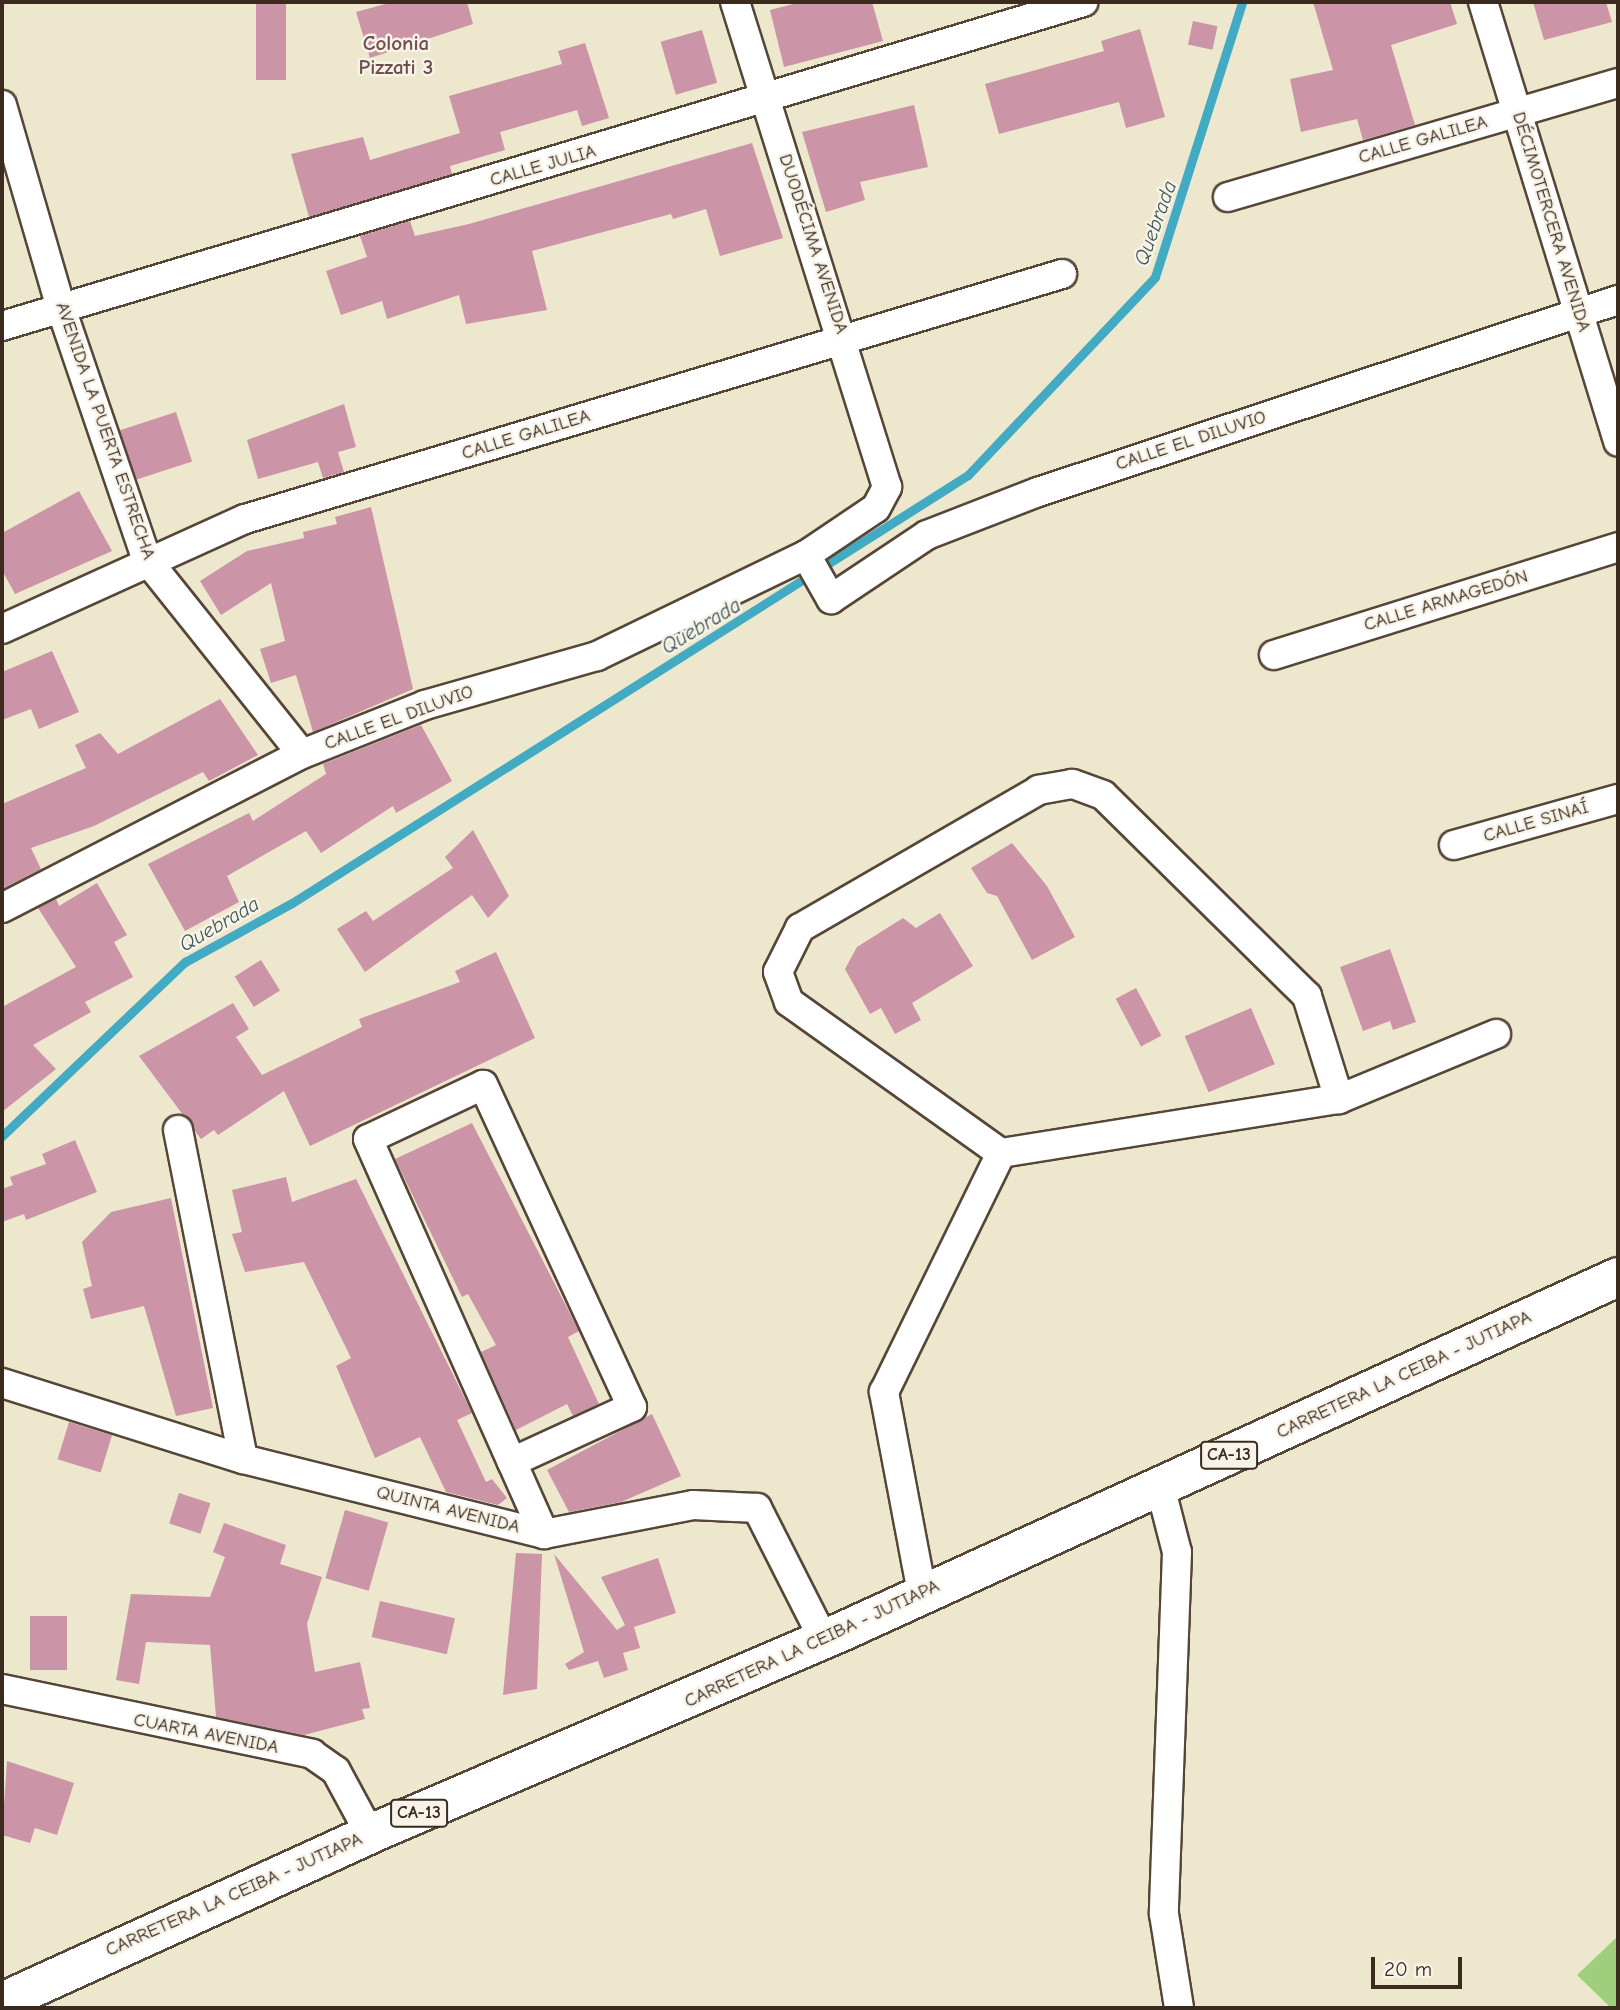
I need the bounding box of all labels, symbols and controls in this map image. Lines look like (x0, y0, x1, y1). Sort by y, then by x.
district label: Colonia Pizzati 3 (359, 30, 433, 80)
street label: DÉCIMOTERCERA AVENIDA (1507, 109, 1595, 335)
street label: CALLE GALILEA (1356, 111, 1490, 169)
street label: CALLE JULIA (487, 140, 599, 192)
street label: DUODÉCIMA AVENIDA (773, 151, 853, 337)
water label: Quebrada (1128, 177, 1182, 269)
street label: AVENIDA LA PUERTA ESTRECHA (50, 299, 160, 563)
street label: CALLE GALILEA (459, 405, 593, 465)
street label: CALLE EL DILUVIO (1113, 406, 1269, 476)
street label: CALLE ARMAGEDÓN (1361, 565, 1531, 637)
water label: Quebrada (657, 592, 745, 660)
street label: CALLE EL DILUVIO (321, 680, 477, 756)
street label: CALLE SINAÍ (1481, 796, 1591, 848)
water label: Quebrada (174, 891, 264, 957)
street label: CARRETERA LA CEIBA - JUTIAPA (1273, 1306, 1535, 1444)
road number: CA-13 (1199, 1440, 1259, 1470)
street label: QUINTA AVENIDA (374, 1481, 522, 1539)
street label: CARRETERA LA CEIBA - JUTIAPA (681, 1575, 943, 1713)
street label: CUARTA AVENIDA (132, 1709, 280, 1759)
road number: CA-13 (389, 1798, 449, 1828)
street label: CARRETERA LA CEIBA - JUTIAPA (102, 1828, 366, 1962)
scale bar (1375, 1944, 1466, 1988)
text: 20 m (1384, 1957, 1432, 1981)

